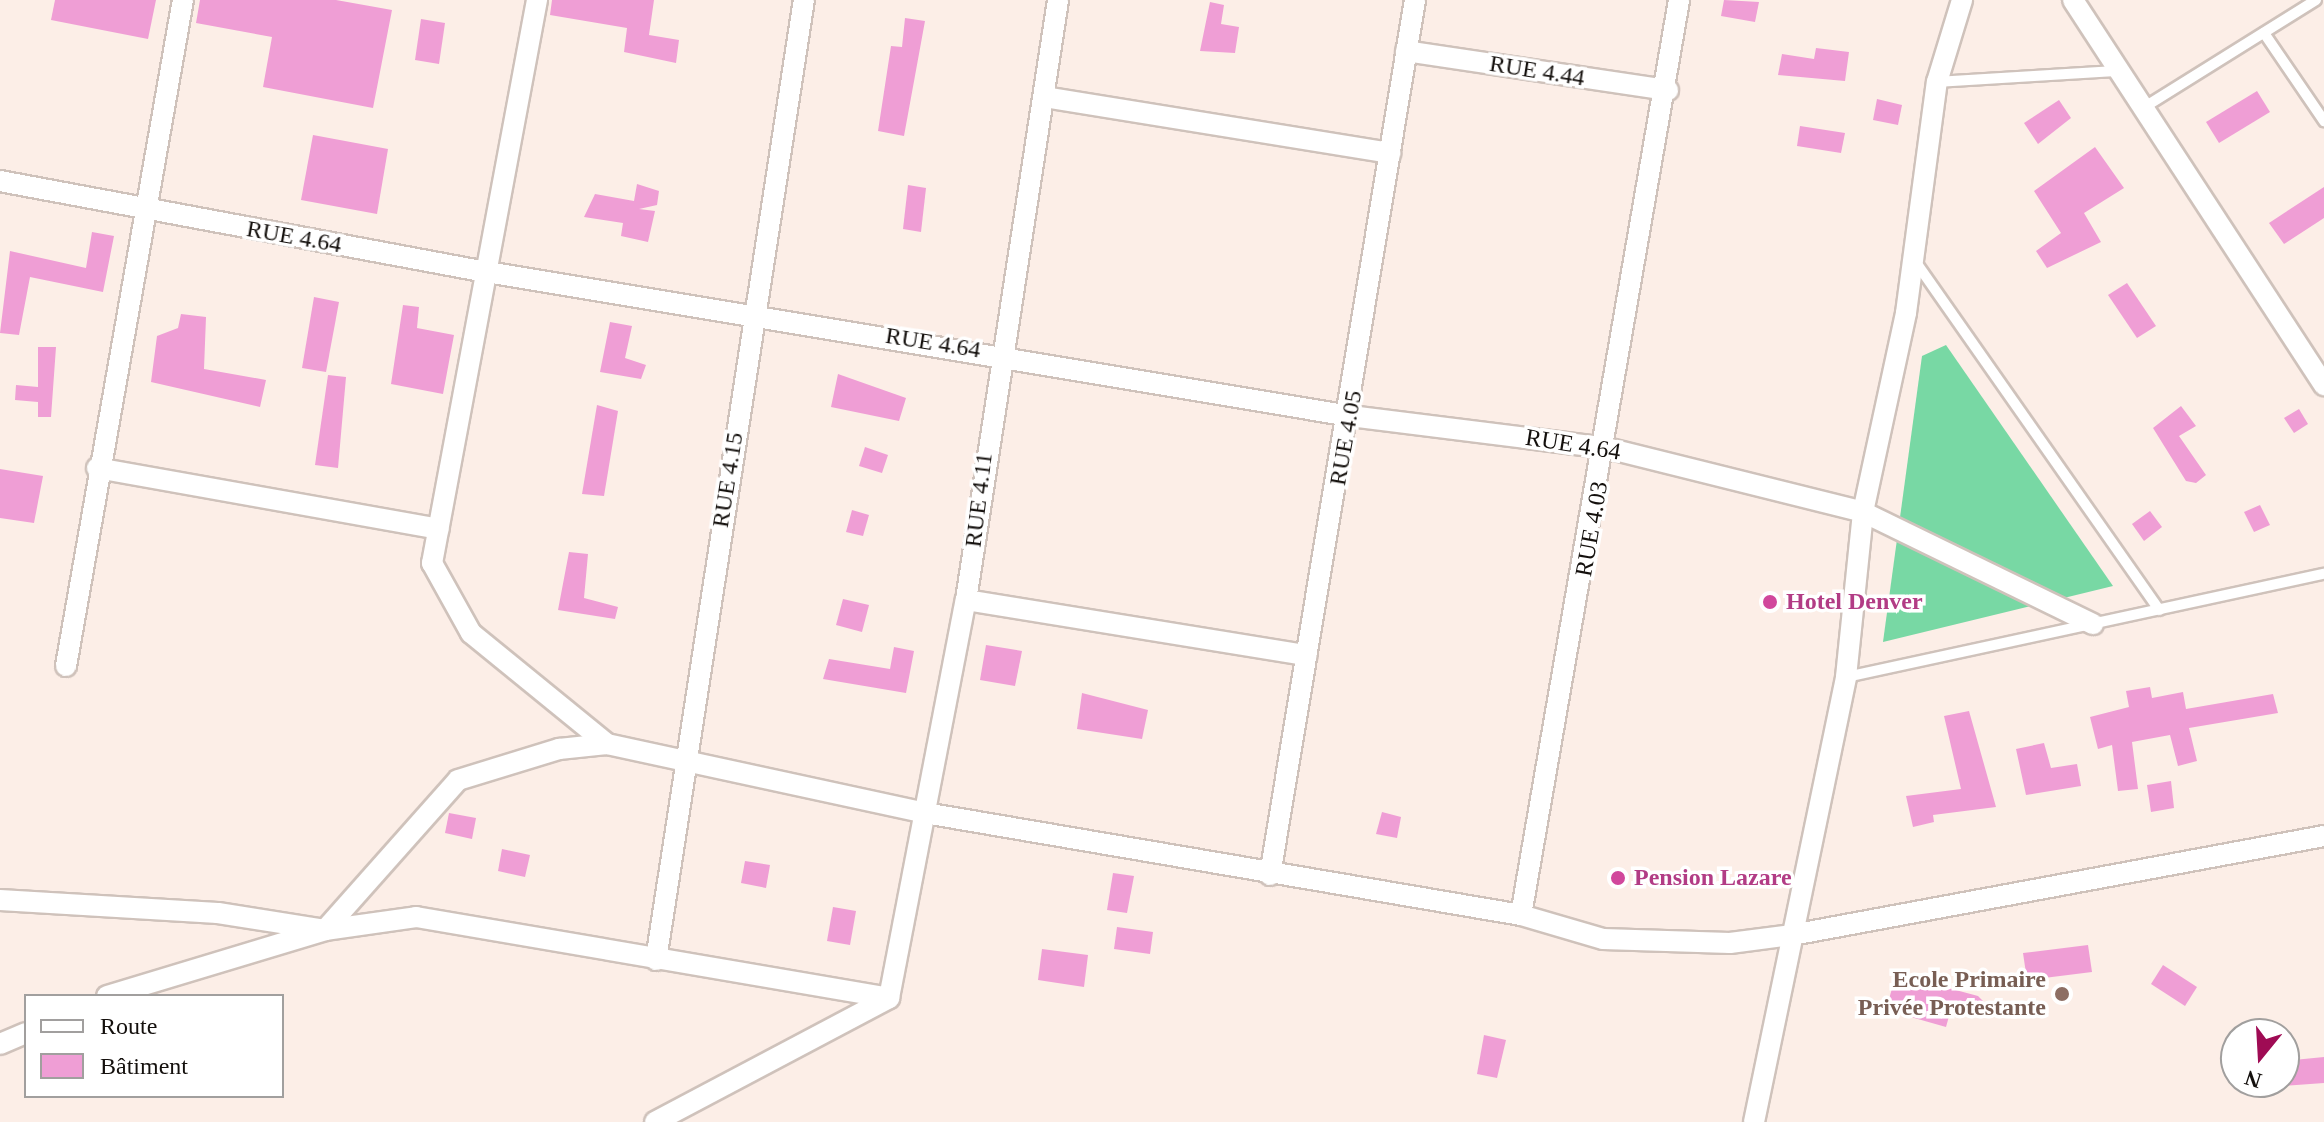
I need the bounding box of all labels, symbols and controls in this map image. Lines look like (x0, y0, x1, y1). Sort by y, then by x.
street label: RUE 4.44 (1487, 49, 1587, 93)
street label: RUE 4.64 (244, 214, 344, 260)
street label: RUE 4.64 (883, 321, 983, 365)
street label: RUE 4.05 (1323, 388, 1369, 488)
street label: RUE 4.64 (1523, 423, 1623, 467)
street label: RUE 4.15 (706, 430, 750, 530)
street label: RUE 4.11 (959, 451, 999, 549)
street label: RUE 4.03 (1569, 479, 1615, 579)
place label: Hotel Denver (1786, 588, 1923, 616)
marker: Hotel Denver (1761, 593, 1779, 611)
place label: Pension Lazare (1634, 864, 1792, 892)
marker: Pension Lazare (1609, 869, 1627, 887)
place label: Ecole Primaire Privée Protestante (1858, 966, 2046, 1022)
marker: Ecole Primaire Privée Protestante (2053, 985, 2071, 1003)
legend (24, 994, 284, 1098)
text: Route (100, 1013, 157, 1039)
north arrow (2220, 1018, 2300, 1098)
text: Bâtiment (100, 1053, 188, 1079)
text: N (2242, 1065, 2264, 1094)

